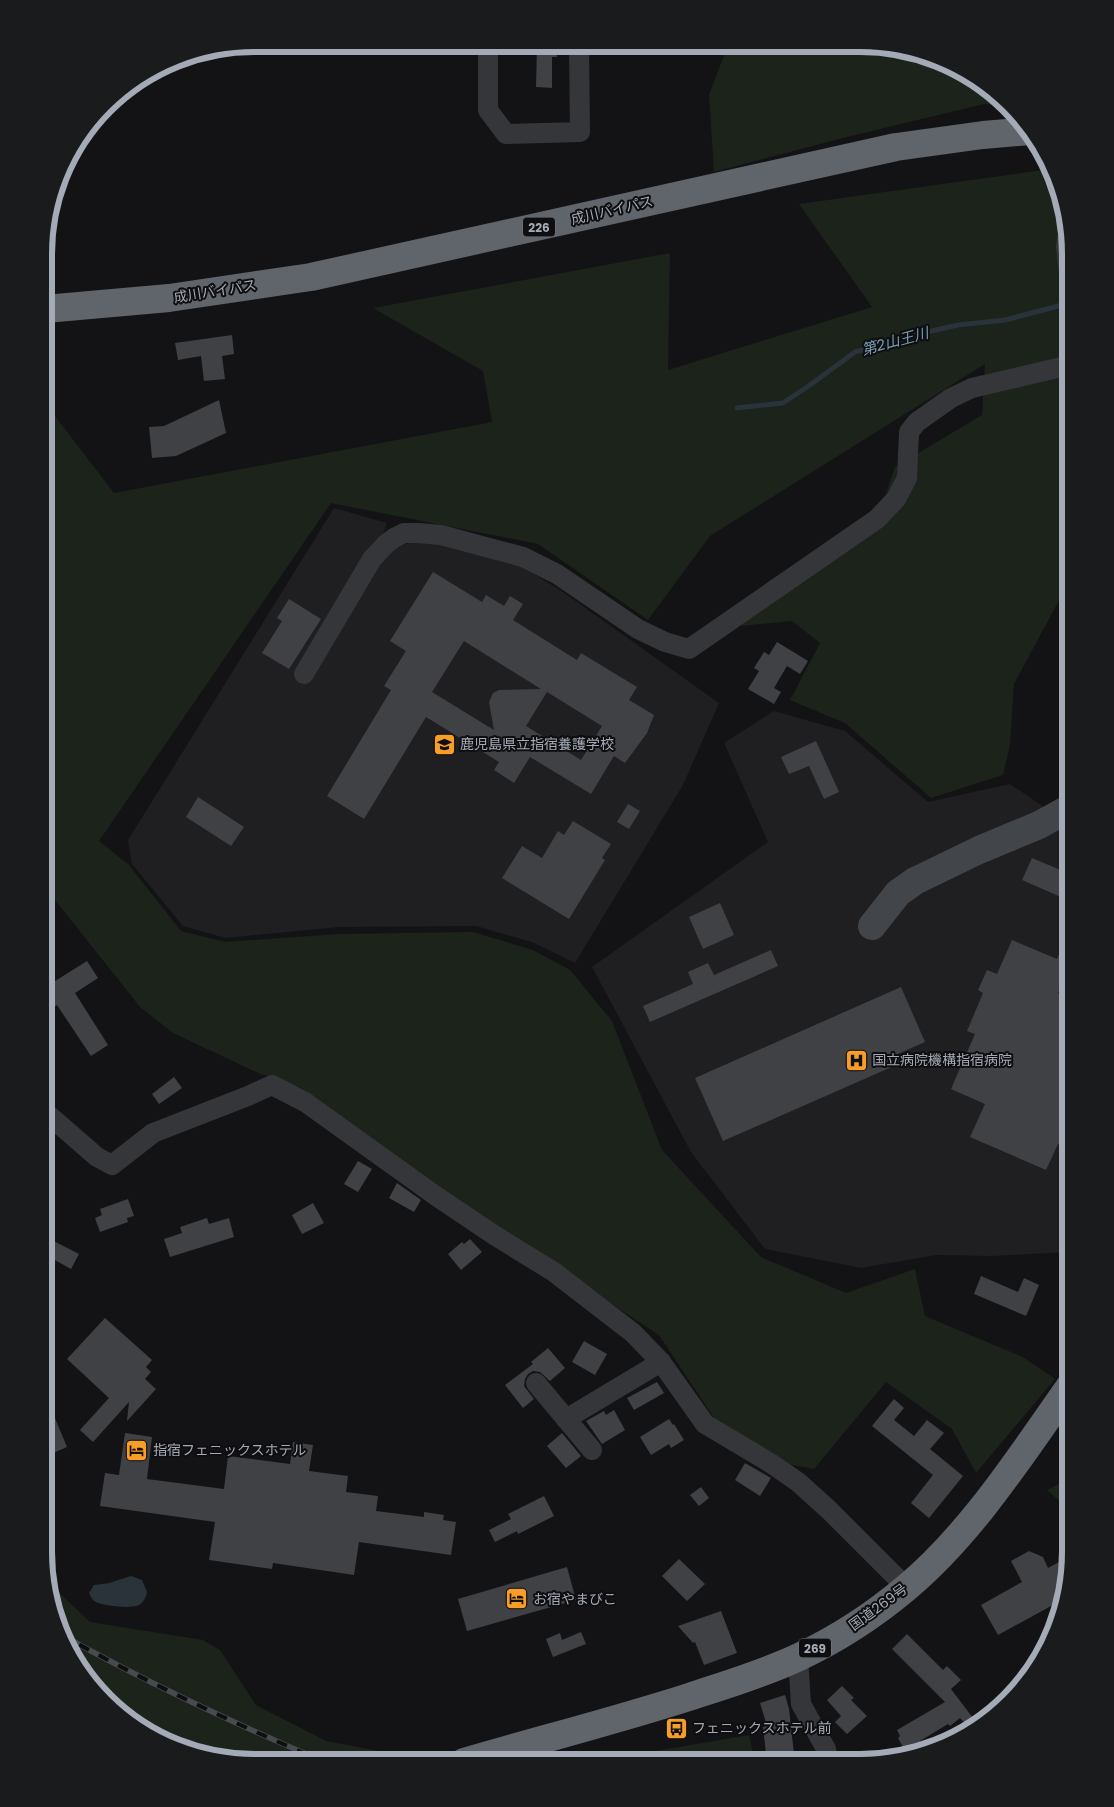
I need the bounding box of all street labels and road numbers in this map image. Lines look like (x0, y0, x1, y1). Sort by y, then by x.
street label: 成川バイパス (569, 191, 655, 229)
road number: 226 (523, 218, 555, 236)
street label: 成川バイパス (172, 275, 258, 307)
street label: 国道269号 (845, 1579, 911, 1635)
road number: 269 (799, 1639, 831, 1658)

